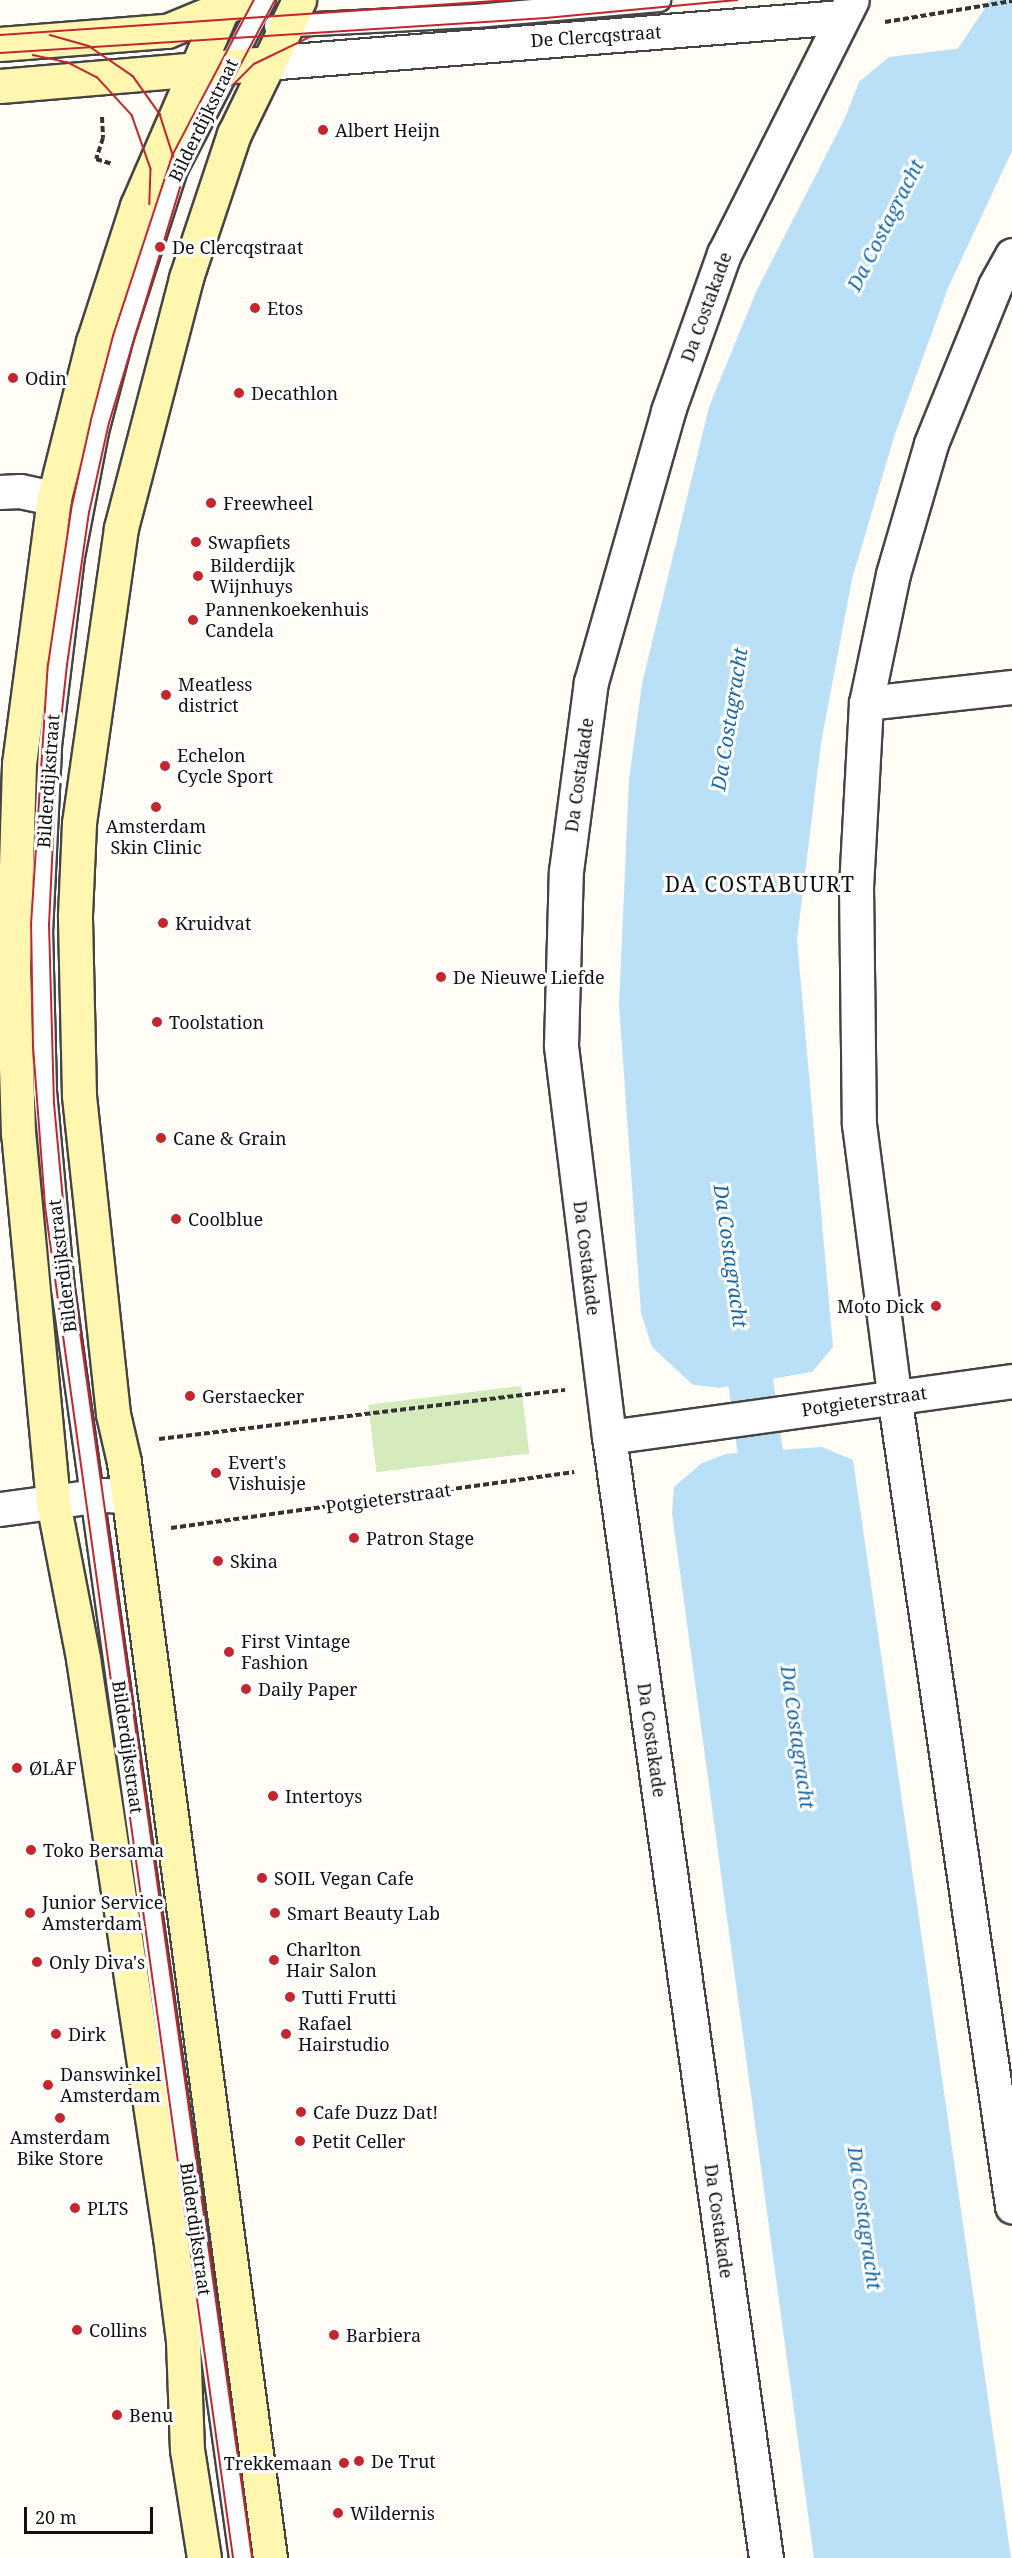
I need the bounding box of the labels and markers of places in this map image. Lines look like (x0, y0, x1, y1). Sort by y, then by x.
place label: Albert Heijn (335, 119, 440, 141)
marker: Albert Heijn (316, 123, 330, 137)
place label: De Clercqstraat (172, 236, 303, 258)
marker: De Clercqstraat (153, 240, 167, 254)
place label: Etos (267, 297, 303, 319)
marker: Etos (248, 301, 262, 315)
place label: Odin (25, 367, 67, 389)
marker: Odin (6, 371, 20, 385)
place label: Decathlon (251, 382, 338, 404)
marker: Decathlon (232, 386, 246, 400)
place label: Freewheel (223, 492, 313, 514)
marker: Freewheel (204, 496, 218, 510)
place label: Swapfiets (208, 531, 290, 553)
marker: Swapfiets (189, 535, 203, 549)
place label: Bilderdijk Wijnhuys (210, 555, 295, 598)
marker: Bilderdijk Wijnhuys (191, 569, 205, 583)
place label: Pannenkoekenhuis Candela (205, 599, 369, 642)
marker: Pannenkoekenhuis Candela (186, 613, 200, 627)
place label: Meatless district (178, 674, 252, 716)
marker: Meatless district (159, 688, 173, 702)
place label: Echelon Cycle Sport (177, 745, 273, 788)
marker: Echelon Cycle Sport (158, 759, 172, 773)
marker: Amsterdam Skin Clinic (149, 800, 163, 814)
place label: Amsterdam Skin Clinic (106, 816, 206, 858)
place label: Kruidvat (175, 912, 251, 934)
marker: Kruidvat (156, 916, 170, 930)
place label: De Nieuwe Liefde (453, 966, 605, 988)
marker: De Nieuwe Liefde (434, 970, 448, 984)
place label: Toolstation (169, 1011, 264, 1033)
marker: Toolstation (150, 1015, 164, 1029)
place label: Cane & Grain (173, 1127, 287, 1149)
marker: Cane & Grain (154, 1131, 168, 1145)
place label: Coolblue (188, 1208, 263, 1230)
marker: Coolblue (169, 1212, 183, 1226)
place label: Moto Dick (837, 1295, 924, 1317)
marker: Moto Dick (929, 1299, 943, 1313)
place label: Gerstaecker (202, 1385, 304, 1407)
marker: Gerstaecker (183, 1389, 197, 1403)
place label: Evert's Vishuisje (228, 1452, 306, 1494)
marker: Evert's Vishuisje (209, 1466, 223, 1480)
place label: Patron Stage (366, 1527, 474, 1549)
marker: Patron Stage (347, 1531, 361, 1545)
place label: Skina (230, 1550, 278, 1572)
marker: Skina (211, 1554, 225, 1568)
place label: First Vintage Fashion (241, 1631, 350, 1674)
marker: First Vintage Fashion (222, 1645, 236, 1659)
place label: Daily Paper (258, 1678, 358, 1700)
marker: Daily Paper (239, 1682, 253, 1696)
place label: ØLÅF (29, 1757, 77, 1779)
marker: ØLÅF (10, 1761, 24, 1775)
place label: Intertoys (285, 1785, 362, 1807)
marker: Intertoys (266, 1789, 280, 1803)
place label: Toko Bersama (43, 1839, 164, 1861)
marker: Toko Bersama (24, 1843, 38, 1857)
place label: SOIL Vegan Cafe (274, 1867, 414, 1889)
marker: SOIL Vegan Cafe (255, 1871, 269, 1885)
place label: Junior Service Amsterdam (42, 1892, 163, 1934)
place label: Smart Beauty Lab (287, 1902, 440, 1924)
marker: Junior Service Amsterdam (23, 1906, 37, 1920)
marker: Smart Beauty Lab (268, 1906, 282, 1920)
place label: Charlton Hair Salon (286, 1939, 377, 1982)
place label: Only Diva's (49, 1951, 145, 1973)
marker: Charlton Hair Salon (267, 1953, 281, 1967)
marker: Only Diva's (30, 1955, 44, 1969)
place label: Tutti Frutti (302, 1986, 397, 2008)
marker: Tutti Frutti (283, 1990, 297, 2004)
place label: Rafael Hairstudio (298, 2013, 390, 2056)
place label: Dirk (68, 2023, 106, 2045)
marker: Dirk (49, 2027, 63, 2041)
marker: Rafael Hairstudio (279, 2027, 293, 2041)
place label: Danswinkel Amsterdam (60, 2064, 161, 2106)
marker: Danswinkel Amsterdam (41, 2078, 55, 2092)
place label: Cafe Duzz Dat! (313, 2101, 438, 2123)
marker: Cafe Duzz Dat! (294, 2105, 308, 2119)
marker: Amsterdam Bike Store (53, 2111, 67, 2125)
place label: Amsterdam Bike Store (10, 2127, 110, 2170)
place label: Petit Celler (312, 2130, 406, 2152)
marker: Petit Celler (293, 2134, 307, 2148)
place label: PLTS (87, 2197, 129, 2219)
marker: PLTS (68, 2201, 82, 2215)
place label: Collins (89, 2319, 147, 2341)
marker: Collins (70, 2323, 84, 2337)
place label: Barbiera (346, 2324, 421, 2346)
marker: Barbiera (327, 2328, 341, 2342)
place label: Benu (129, 2404, 173, 2426)
marker: Benu (110, 2408, 124, 2422)
place label: De Trut (371, 2450, 436, 2472)
place label: Trekkemaan (224, 2452, 332, 2474)
marker: De Trut (352, 2454, 366, 2468)
marker: Trekkemaan (337, 2456, 351, 2470)
place label: Wildernis (350, 2502, 435, 2524)
marker: Wildernis (331, 2506, 345, 2520)

